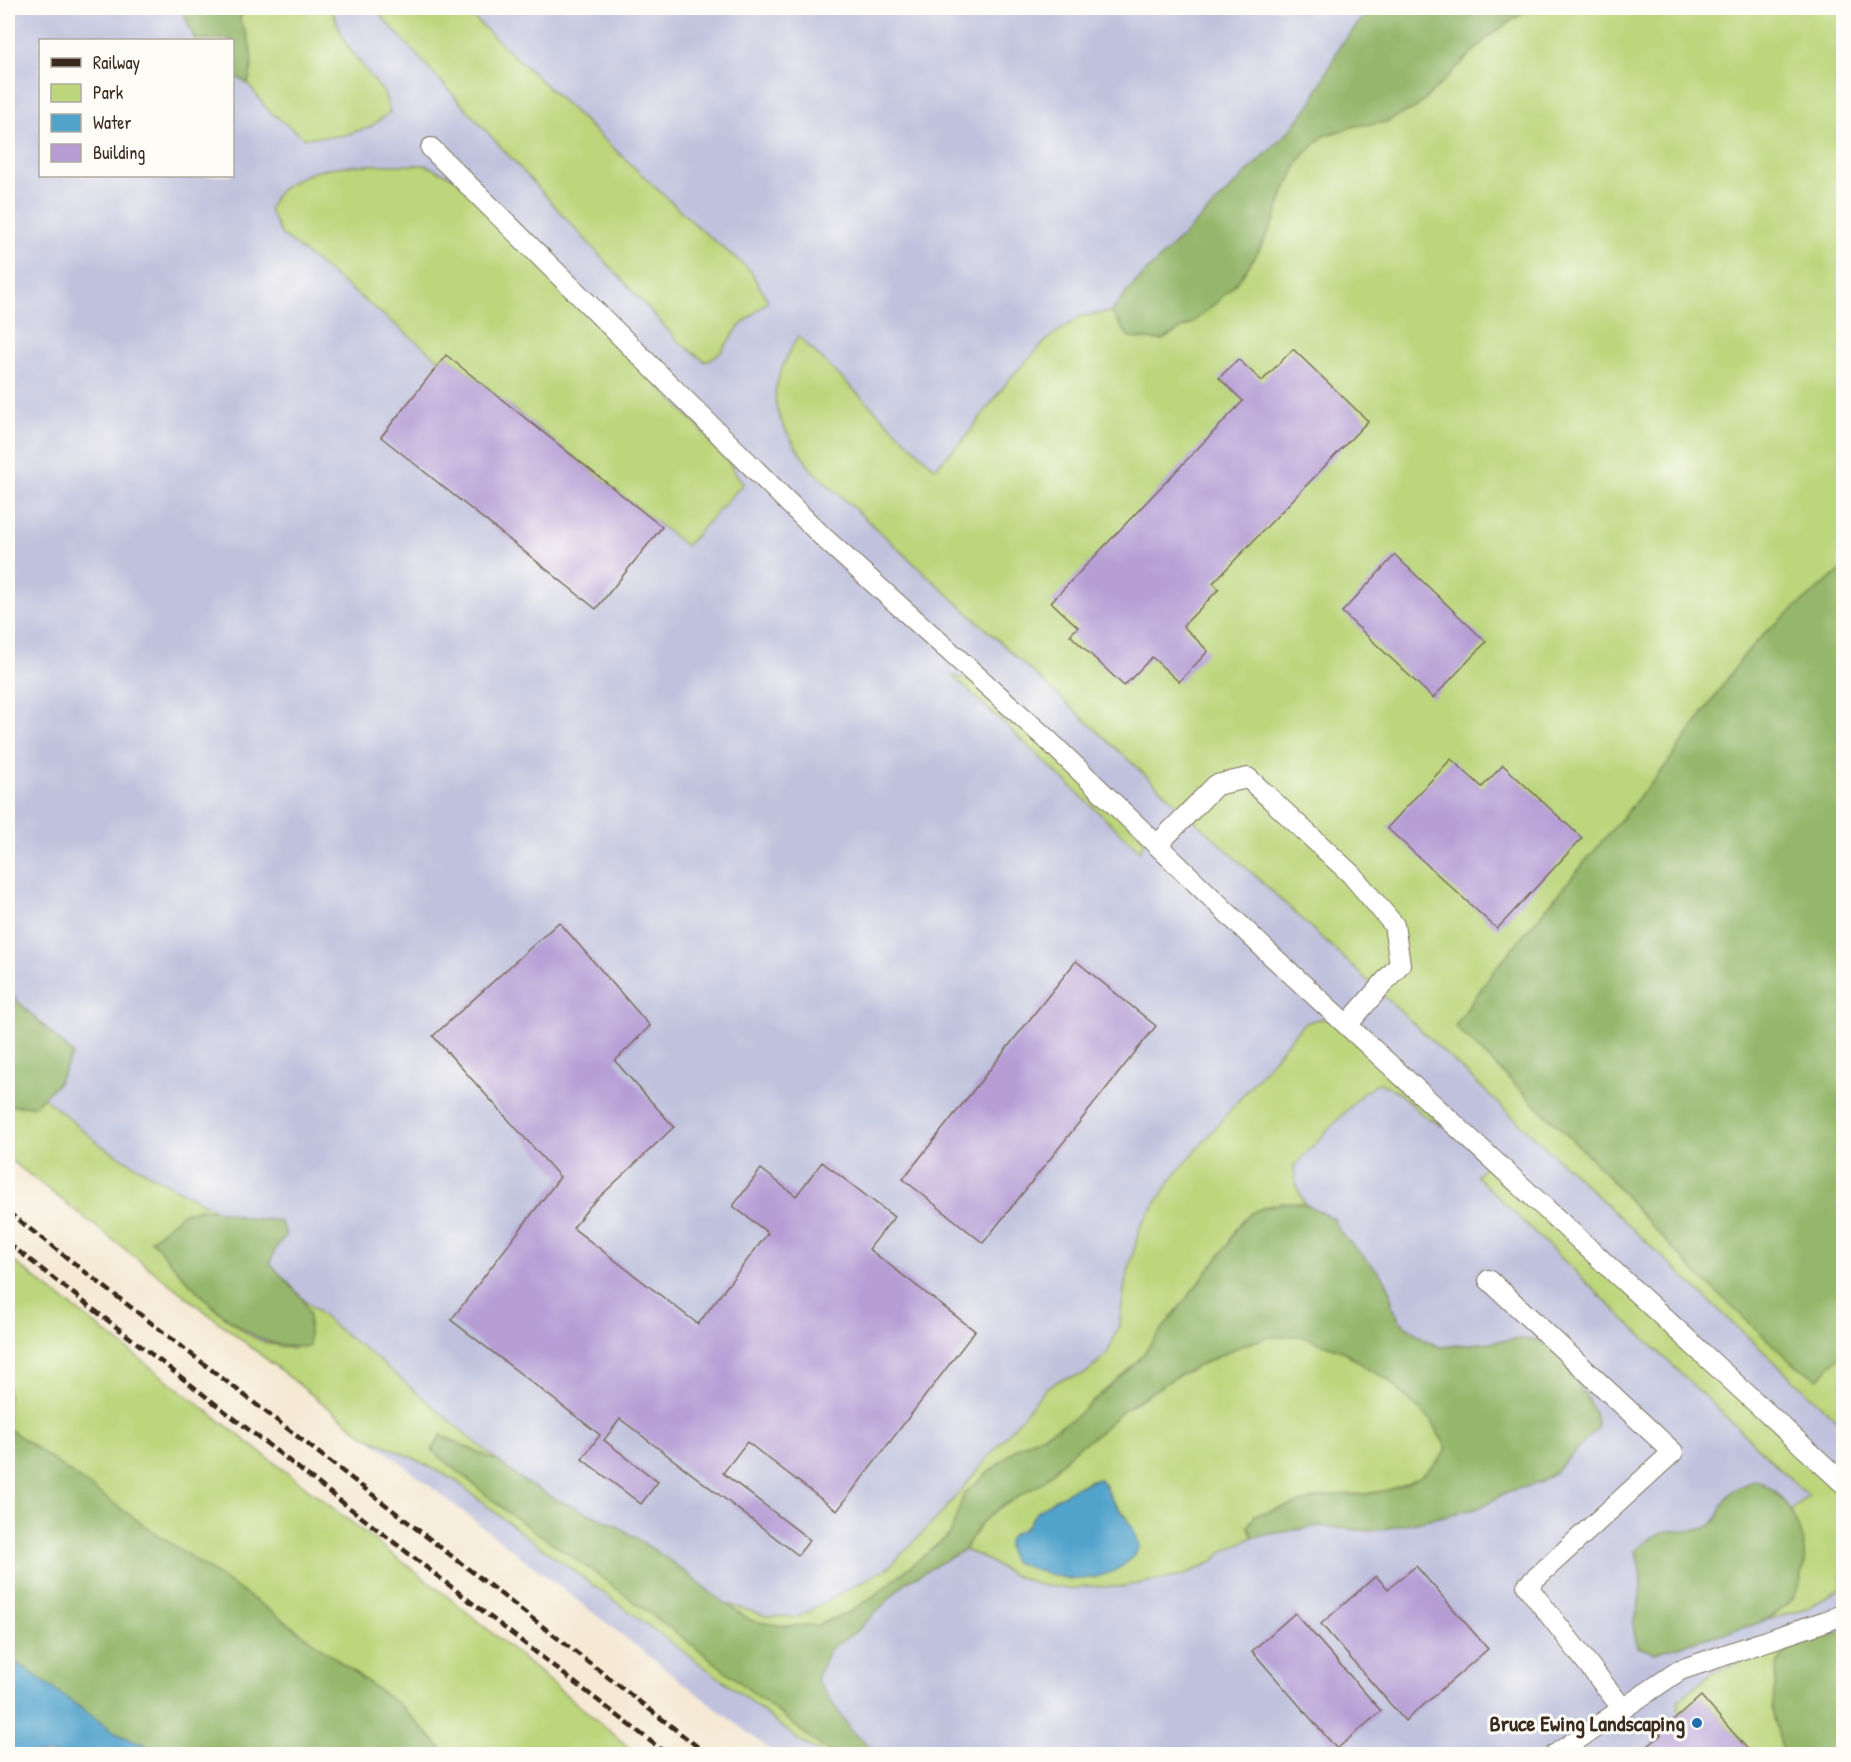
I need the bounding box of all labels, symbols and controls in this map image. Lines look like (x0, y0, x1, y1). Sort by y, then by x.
legend (39, 39, 234, 177)
text: Railway (93, 50, 140, 75)
text: Park (93, 80, 124, 105)
text: Water (93, 110, 131, 135)
text: Building (93, 140, 145, 165)
place label: Bruce Ewing Landscaping (1490, 1708, 1685, 1739)
marker: Bruce Ewing Landscaping (1690, 1716, 1704, 1730)

